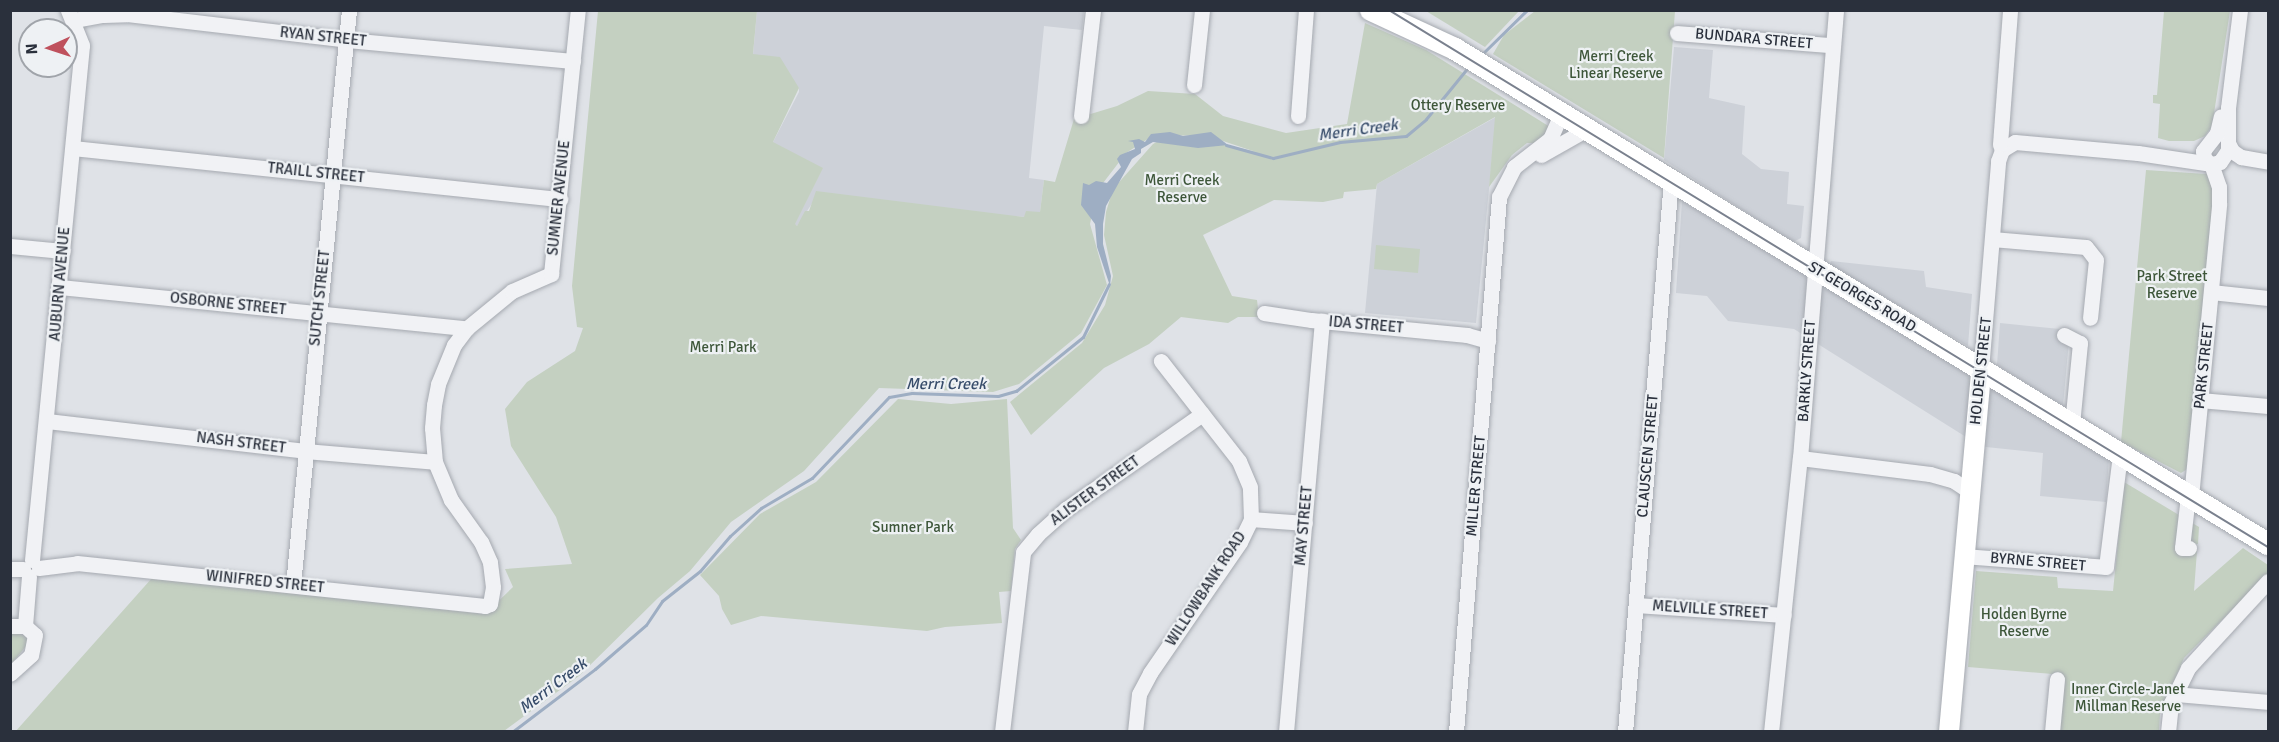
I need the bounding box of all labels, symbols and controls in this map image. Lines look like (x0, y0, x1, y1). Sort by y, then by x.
north arrow (18, 18, 78, 78)
street label: RYAN STREET (279, 24, 367, 50)
street label: BUNDARA STREET (1694, 25, 1814, 53)
text: N (22, 43, 42, 55)
park label: Merri Creek Linear Reserve (1569, 47, 1663, 82)
park label: Ottery Reserve (1411, 97, 1505, 115)
water label: Merri Creek (1317, 115, 1399, 145)
street label: SUMNER AVENUE (544, 140, 574, 256)
street label: TRAILL STREET (267, 159, 365, 187)
park label: Merri Creek Reserve (1144, 171, 1220, 206)
street label: AUBURN AVENUE (46, 226, 74, 342)
street label: SUTCH STREET (306, 249, 334, 347)
street label: ST GEORGES ROAD (1805, 258, 1919, 336)
park label: Park Street Reserve (2136, 267, 2208, 302)
street label: OSBORNE STREET (169, 289, 287, 319)
street label: IDA STREET (1328, 313, 1404, 337)
street label: HOLDEN STREET (1966, 316, 1996, 426)
street label: BARKLY STREET (1794, 319, 1820, 423)
street label: PARK STREET (2191, 322, 2217, 410)
park label: Merri Park (689, 339, 757, 357)
water label: Merri Creek (906, 374, 986, 394)
street label: CLAUSCEN STREET (1634, 394, 1662, 518)
street label: NASH STREET (195, 429, 287, 457)
street label: MILLER STREET (1463, 435, 1489, 537)
street label: ALISTER STREET (1047, 453, 1143, 529)
street label: MAY STREET (1292, 485, 1316, 567)
park label: Sumner Park (872, 519, 954, 537)
street label: WILLOWBANK ROAD (1162, 528, 1250, 650)
street label: BYRNE STREET (1989, 549, 2087, 575)
street label: WINIFRED STREET (205, 567, 325, 597)
street label: MELVILLE STREET (1652, 597, 1768, 623)
park label: Holden Byrne Reserve (1981, 605, 2067, 640)
water label: Merri Creek (515, 654, 591, 718)
park label: Inner Circle-Janet Millman Reserve (2071, 680, 2185, 715)

